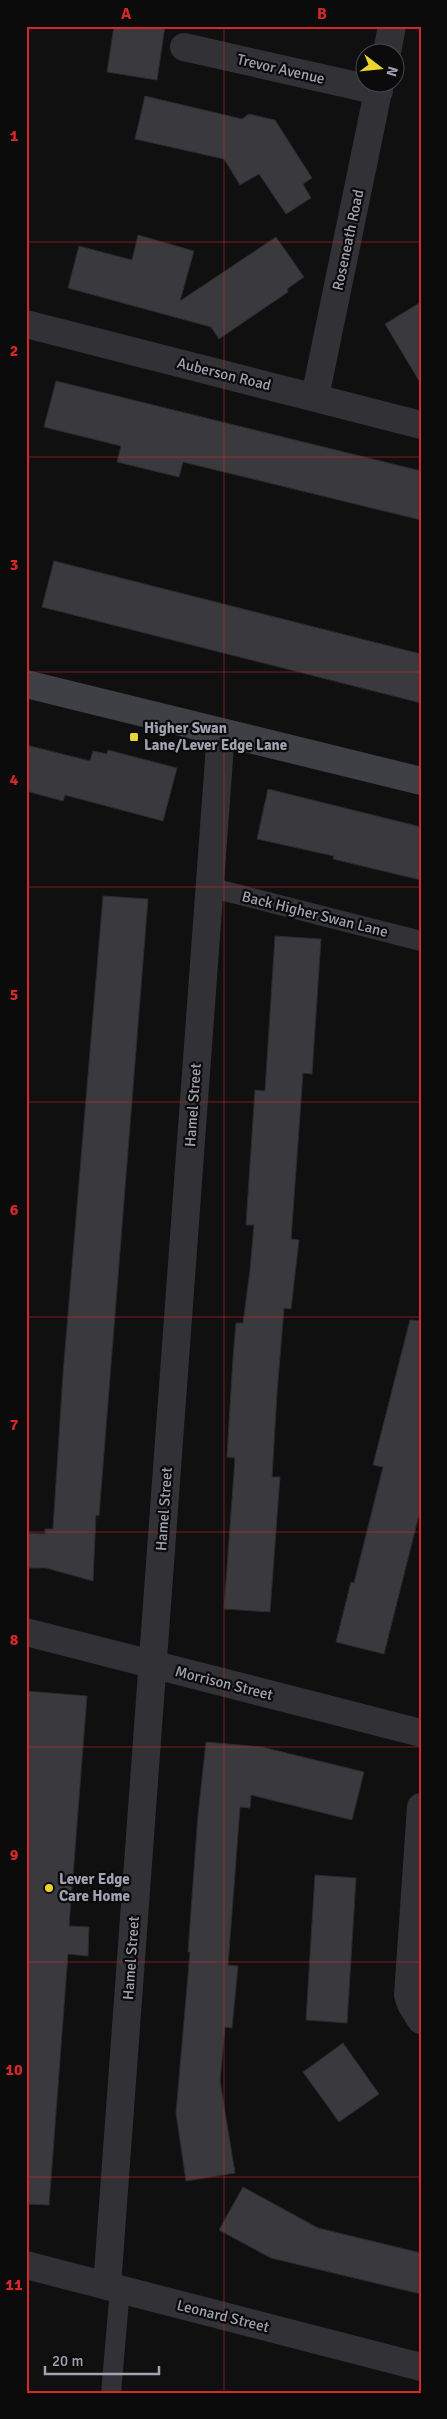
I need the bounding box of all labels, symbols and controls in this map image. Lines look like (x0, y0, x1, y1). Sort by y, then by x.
text: A (121, 4, 132, 24)
text: B (317, 4, 327, 24)
north arrow (354, 42, 404, 92)
street label: Trevor Avenue (235, 50, 327, 88)
text: N (383, 64, 402, 78)
text: 1 (10, 126, 19, 146)
street label: Roseneath Road (329, 188, 367, 292)
text: 2 (10, 341, 18, 361)
street label: Auberson Road (175, 354, 273, 394)
text: 3 (10, 555, 18, 575)
place label: Higher Swan Lane/Lever Edge Lane (144, 719, 287, 754)
marker: Higher Swan Lane/Lever Edge Lane (128, 731, 140, 743)
text: 4 (10, 770, 19, 790)
street label: Back Higher Swan Lane (240, 887, 390, 941)
text: 5 (10, 985, 18, 1005)
street label: Hamel Street (181, 1062, 205, 1148)
text: 6 (10, 1200, 19, 1220)
text: 7 (10, 1415, 19, 1435)
street label: Hamel Street (152, 1466, 176, 1552)
text: 8 (10, 1630, 19, 1650)
street label: Morrison Street (173, 1662, 275, 1704)
text: 9 (10, 1845, 19, 1865)
place label: Lever Edge Care Home (59, 1870, 130, 1905)
marker: Lever Edge Care Home (43, 1882, 55, 1894)
street label: Hamel Street (119, 1915, 143, 2001)
text: 10 (5, 2060, 23, 2080)
text: 11 (5, 2275, 23, 2295)
street label: Leonard Street (175, 2296, 271, 2336)
scale bar (45, 2344, 159, 2376)
text: 20 m (52, 2352, 83, 2370)

